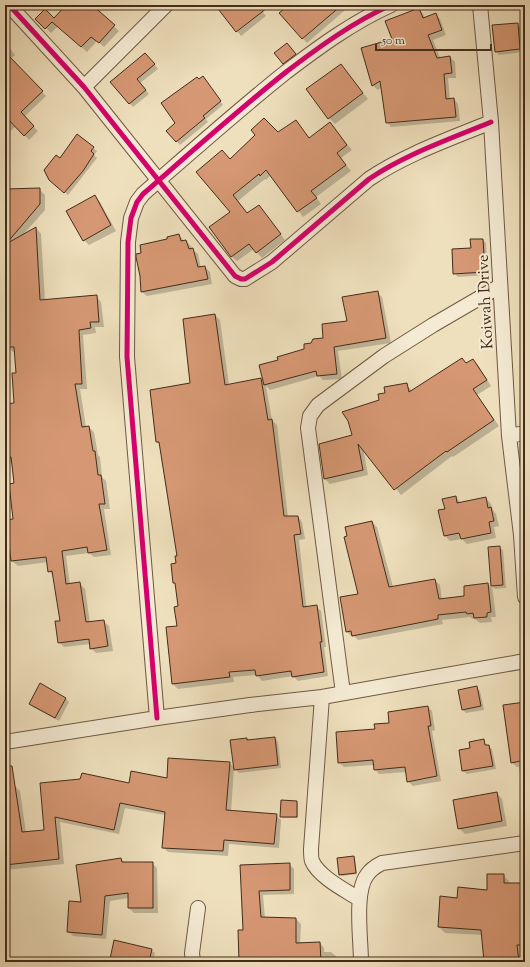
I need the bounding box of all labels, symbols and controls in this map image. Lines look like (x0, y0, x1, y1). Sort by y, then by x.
scale bar (376, 26, 491, 52)
text: 50 m (381, 32, 405, 50)
street label: Koiwah Drive (473, 254, 500, 350)

